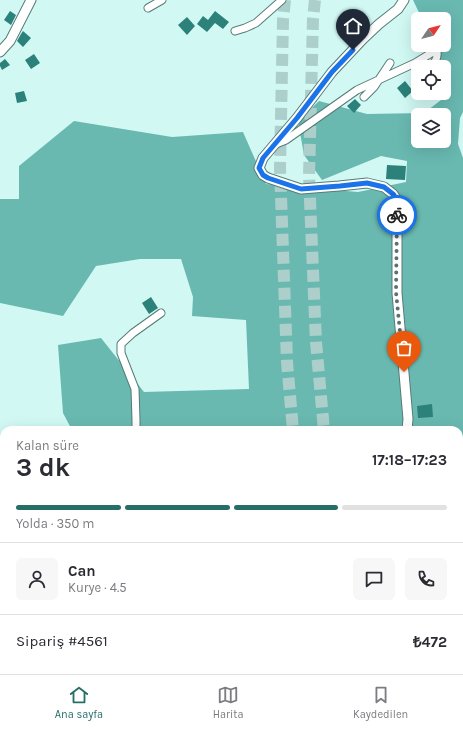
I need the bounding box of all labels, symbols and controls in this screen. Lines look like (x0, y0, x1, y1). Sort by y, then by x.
pin (336, 9, 370, 50)
north arrow (411, 12, 451, 52)
map controls (411, 12, 451, 148)
icon: home (342, 15, 364, 37)
button: locate (411, 60, 451, 100)
button: layers (411, 108, 451, 148)
courier (377, 195, 417, 235)
icon: bike (386, 204, 408, 226)
pin (387, 331, 421, 372)
icon: bag (393, 337, 415, 359)
text: Kalan süre (16, 438, 79, 453)
text: 17:18–17:23 (372, 451, 447, 469)
text: 3 dk (16, 452, 70, 483)
text: Yolda · 350 m (16, 516, 94, 531)
button: person (16, 558, 58, 600)
button: chat (353, 558, 395, 600)
button: phone (405, 558, 447, 600)
text: Can (68, 562, 96, 580)
text: Kurye · 4.5 (68, 580, 127, 595)
text: Sipariş #4561 (16, 632, 108, 650)
text: ₺472 (413, 633, 447, 651)
tab: Ana sayfa (55, 684, 103, 721)
tab: Harita (213, 684, 244, 721)
tab: Kaydedilen (353, 684, 408, 721)

